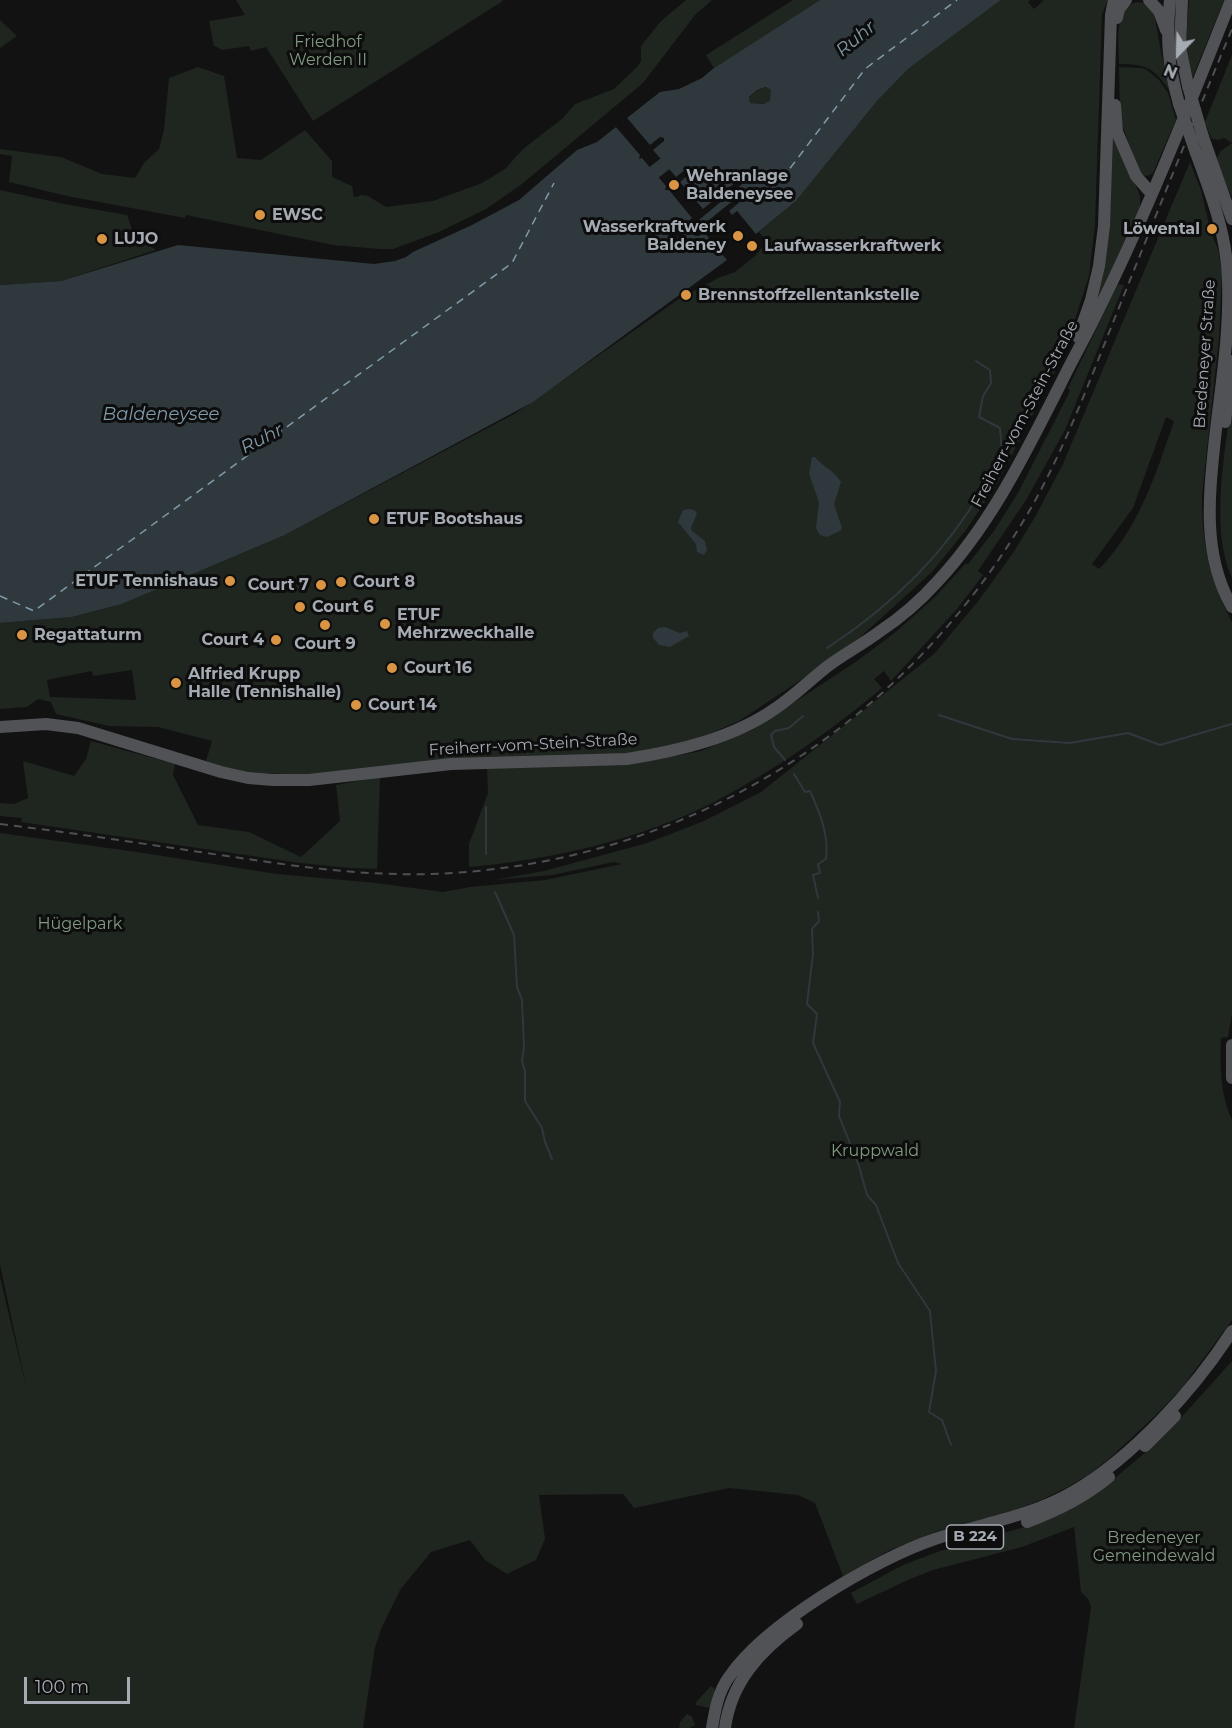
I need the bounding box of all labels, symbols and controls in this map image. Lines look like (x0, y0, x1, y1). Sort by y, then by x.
water label: Ruhr (832, 16, 880, 62)
north arrow (1148, 24, 1208, 84)
park label: Friedhof Werden II (289, 32, 367, 70)
text: N (1161, 60, 1180, 82)
place label: Wehranlage Baldeneysee (686, 166, 793, 204)
marker: Wehranlage Baldeneysee (667, 178, 681, 192)
place label: EWSC (272, 205, 323, 225)
marker: EWSC (253, 208, 267, 222)
place label: Wasserkraftwerk Baldeney (583, 217, 726, 255)
place label: Löwental (1123, 219, 1200, 239)
marker: Löwental (1205, 222, 1219, 236)
place label: LUJO (114, 229, 158, 249)
marker: Wasserkraftwerk Baldeney (731, 229, 745, 243)
marker: LUJO (95, 232, 109, 246)
place label: Laufwasserkraftwerk (764, 236, 941, 256)
marker: Laufwasserkraftwerk (745, 239, 759, 253)
street label: Bredeneyer Straße (1190, 279, 1220, 429)
place label: Brennstoffzellentankstelle (698, 285, 920, 305)
marker: Brennstoffzellentankstelle (679, 288, 693, 302)
street label: Freiherr-vom-Stein-Straße (967, 317, 1083, 511)
water label: Baldeneysee (103, 404, 219, 426)
water label: Ruhr (237, 419, 287, 459)
place label: ETUF Bootshaus (386, 509, 523, 529)
marker: ETUF Bootshaus (367, 512, 381, 526)
place label: ETUF Tennishaus (75, 571, 218, 591)
place label: Court 8 (353, 572, 415, 592)
marker: ETUF Tennishaus (223, 574, 237, 588)
place label: Court 7 (248, 575, 309, 595)
marker: Court 8 (334, 575, 348, 589)
marker: Court 7 (314, 578, 328, 592)
place label: Court 6 (312, 597, 374, 617)
marker: Court 6 (293, 600, 307, 614)
place label: ETUF Mehrzweckhalle (397, 605, 534, 643)
marker: ETUF Mehrzweckhalle (378, 617, 392, 631)
marker: Court 9 (318, 618, 332, 632)
place label: Regattaturm (34, 625, 142, 645)
marker: Regattaturm (15, 628, 29, 642)
place label: Court 4 (202, 630, 264, 650)
marker: Court 4 (269, 633, 283, 647)
place label: Court 9 (294, 634, 356, 654)
place label: Court 16 (404, 658, 472, 678)
marker: Court 16 (385, 661, 399, 675)
place label: Alfried Krupp Halle (Tennishalle) (188, 664, 342, 702)
marker: Alfried Krupp Halle (Tennishalle) (169, 676, 183, 690)
place label: Court 14 (368, 695, 437, 715)
marker: Court 14 (349, 698, 363, 712)
street label: Freiherr-vom-Stein-Straße (428, 730, 638, 760)
park label: Hügelpark (38, 914, 122, 934)
park label: Kruppwald (831, 1141, 919, 1161)
road number: B 224 (946, 1525, 1004, 1549)
park label: Bredeneyer Gemeindewald (1093, 1528, 1215, 1566)
scale bar (27, 1665, 134, 1703)
text: 100 m (35, 1676, 89, 1698)

